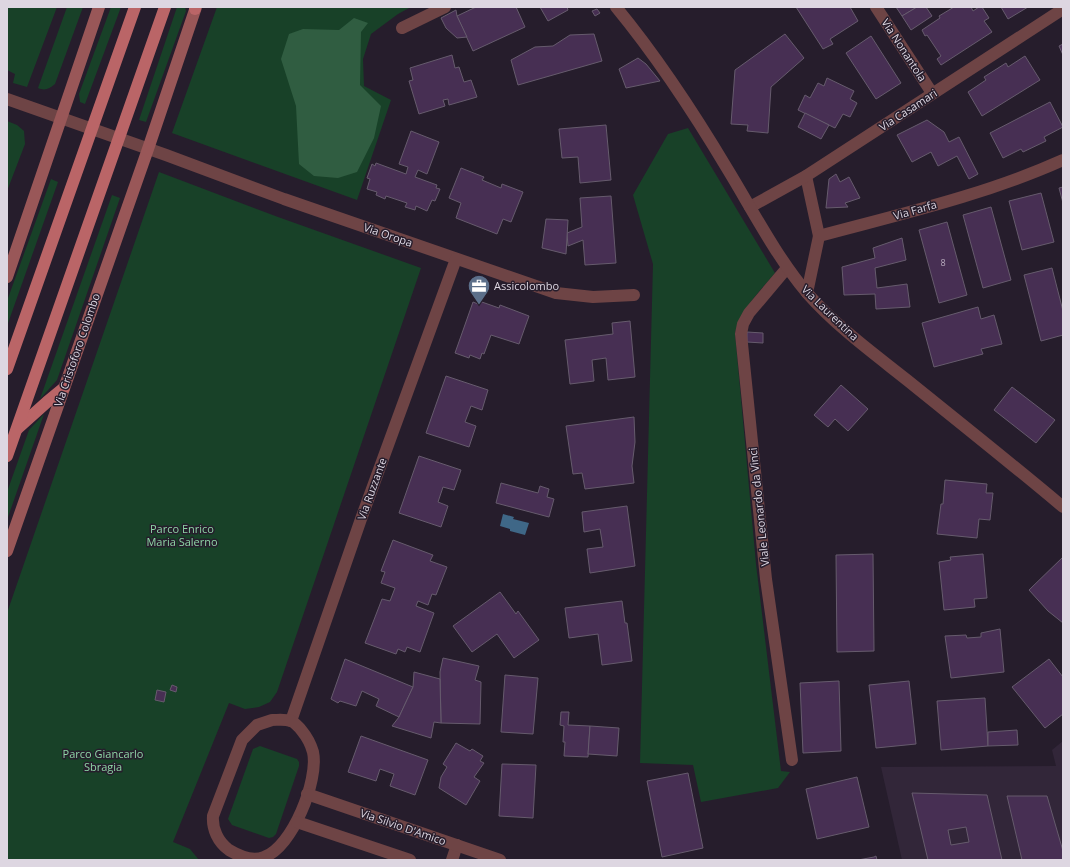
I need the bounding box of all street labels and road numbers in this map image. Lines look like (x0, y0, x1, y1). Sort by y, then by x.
street label: Via Nonantola (878, 15, 930, 84)
street label: Via Casamari (876, 85, 940, 134)
street label: Via Farfa (891, 196, 938, 223)
street label: Via Oropa (362, 219, 415, 250)
street label: Via Laurentina (799, 282, 862, 344)
street label: Via Cristoforo Colombo (50, 291, 103, 409)
street label: Viale Leonardo da Vinci (745, 447, 772, 567)
street label: Via Ruzzante (353, 456, 390, 522)
street label: Via Silvio D'Amico (358, 805, 448, 848)

